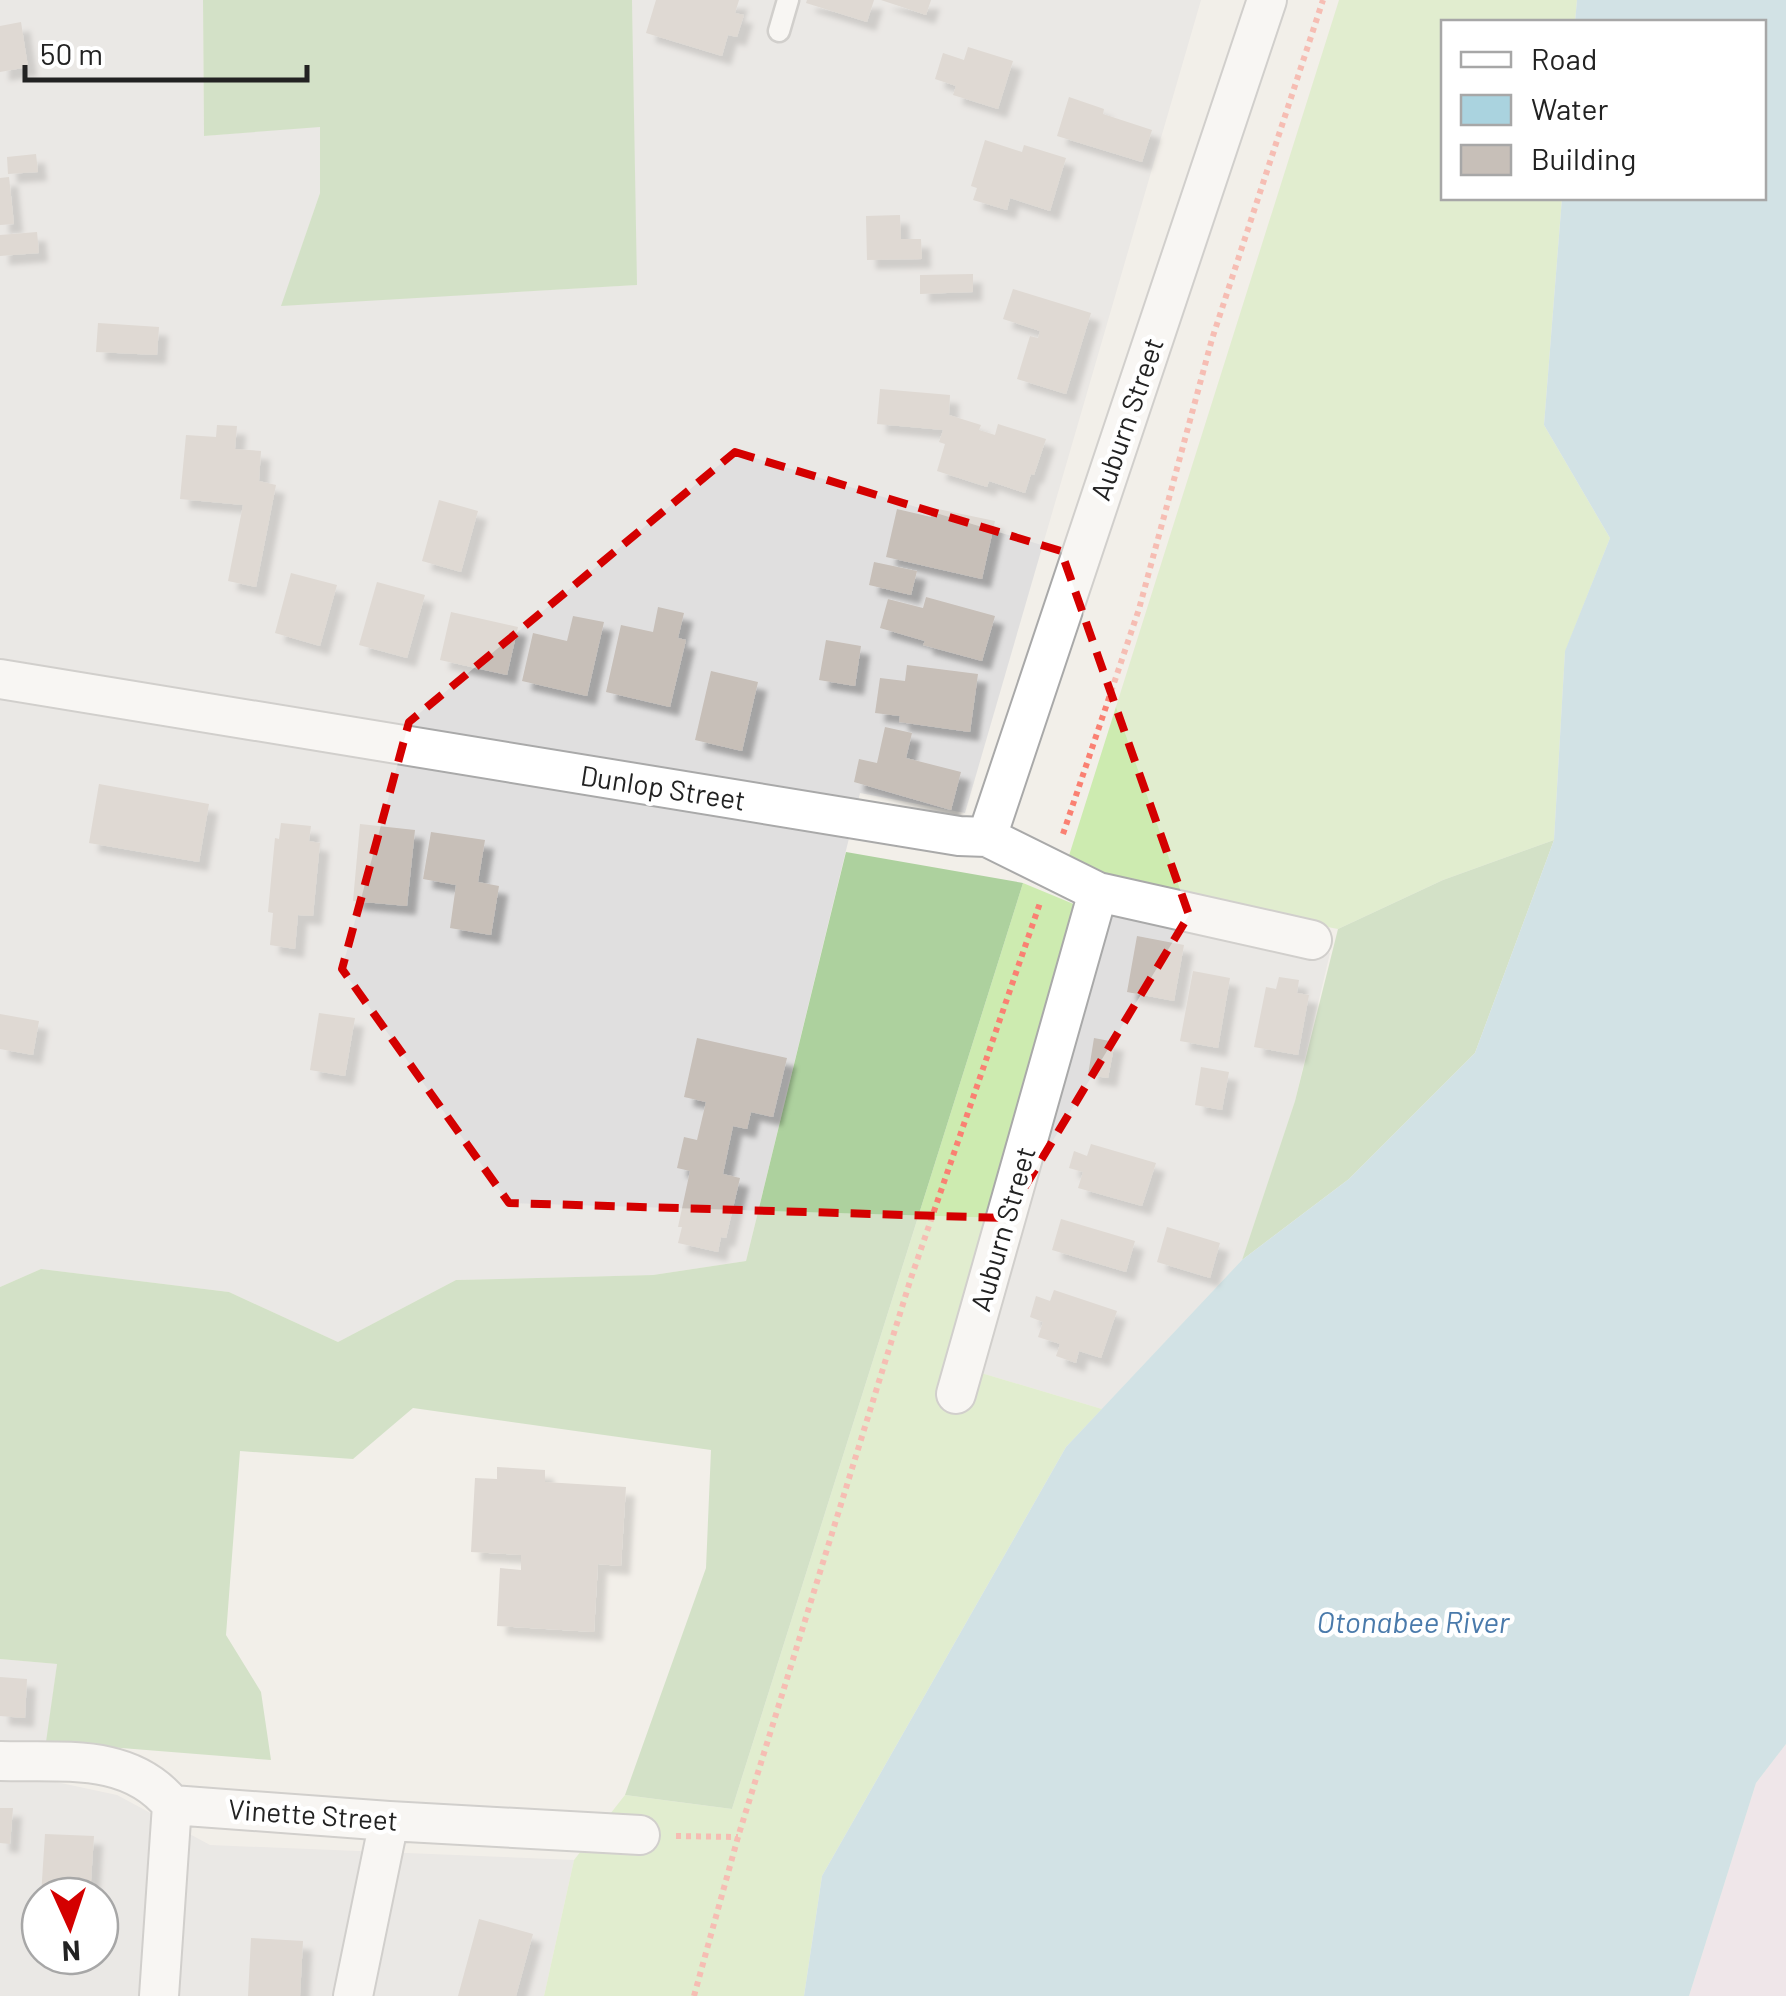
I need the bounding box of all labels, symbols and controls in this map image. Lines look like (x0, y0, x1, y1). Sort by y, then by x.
scale bar (25, 20, 308, 82)
legend (1441, 20, 1766, 200)
text: 50 m (40, 35, 103, 71)
text: Road (1531, 40, 1597, 76)
text: Water (1531, 90, 1609, 126)
text: Building (1531, 140, 1636, 176)
street label: Auburn Street (1082, 333, 1170, 504)
street label: Dunlop Street (578, 757, 748, 817)
street label: Auburn Street (962, 1143, 1042, 1315)
water label: Otonabee River (1317, 1603, 1511, 1639)
street label: Vinette Street (227, 1791, 399, 1837)
north arrow (20, 1876, 120, 1976)
text: N (61, 1935, 82, 1969)

